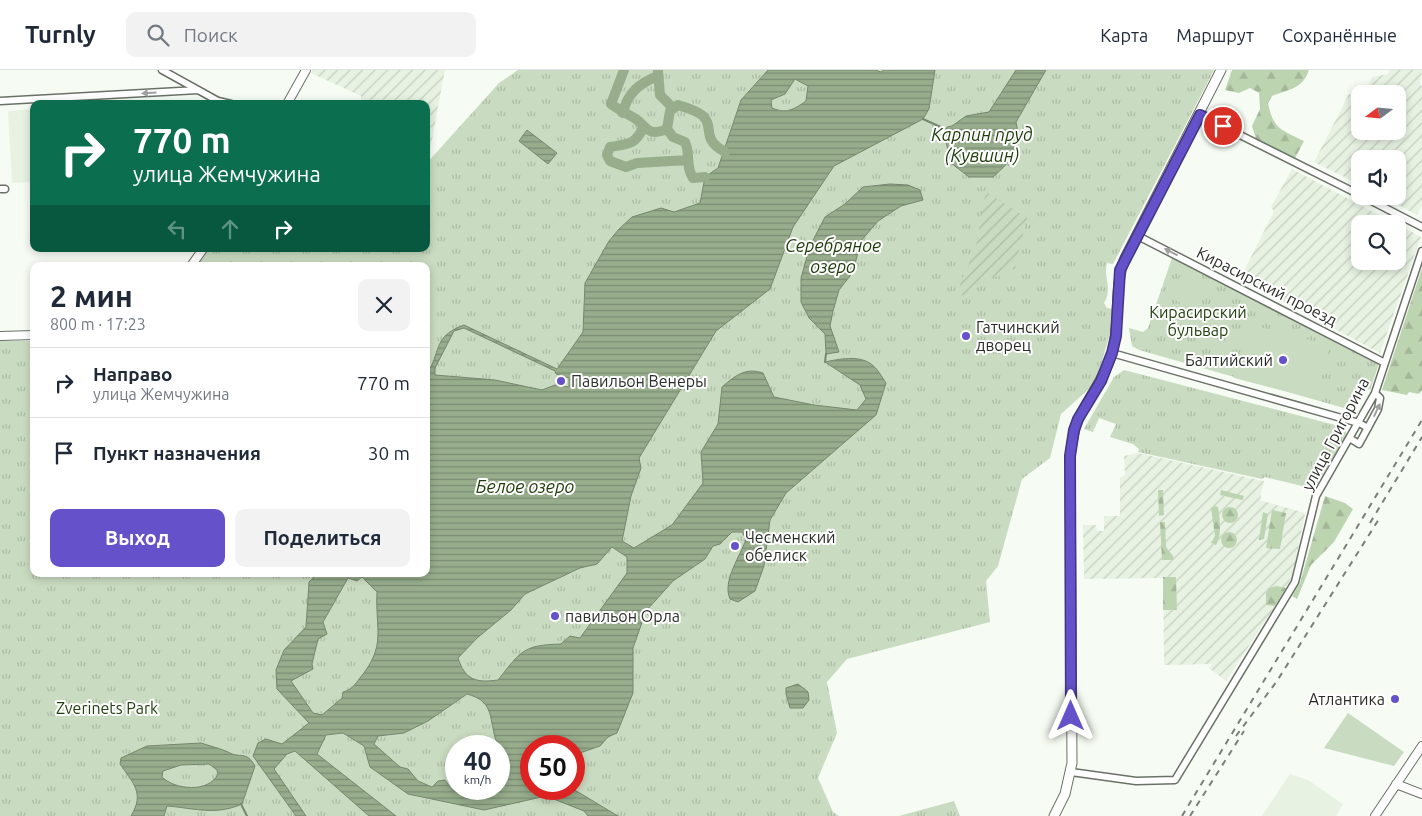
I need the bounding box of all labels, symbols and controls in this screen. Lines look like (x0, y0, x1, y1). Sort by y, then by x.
search box (126, 12, 476, 57)
text: Turnly (25, 21, 96, 48)
icon: search (144, 21, 172, 49)
text: Поиск (184, 24, 238, 46)
text: Карта (1100, 25, 1148, 45)
text: Маршрут (1176, 25, 1254, 45)
text: Сохранённые (1282, 25, 1397, 45)
north arrow (1351, 85, 1406, 140)
map controls (1351, 85, 1406, 270)
one-way arrow (141, 90, 157, 98)
pin (1202, 105, 1244, 147)
icon: arrive (1209, 112, 1237, 140)
icon: right (50, 120, 115, 185)
text: 770 m (133, 120, 231, 160)
water label: Карпин пруд (Кувшин) (931, 124, 1033, 166)
button: sound (1351, 150, 1406, 205)
text: улица Жемчужина (133, 161, 321, 186)
icon: left (163, 215, 191, 243)
icon: ahead (216, 215, 244, 243)
icon: right (269, 215, 297, 243)
button: search (1351, 215, 1406, 270)
water label: Серебряное озеро (785, 235, 881, 276)
street label: Кирасирский проезд (1194, 243, 1340, 329)
one-way arrow (1164, 248, 1179, 256)
text: 2 мин (50, 279, 133, 313)
button: close (358, 279, 410, 331)
park label: Кирасирский бульвар (1149, 303, 1247, 339)
text: 800 m · 17:23 (50, 315, 146, 333)
place label: Гатчинский дворец (976, 318, 1060, 354)
marker: Гатчинский дворец (960, 330, 972, 342)
place label: Балтийский (1185, 351, 1273, 369)
marker: Балтийский (1277, 354, 1289, 366)
text: Направо (93, 363, 173, 385)
icon: right (50, 369, 78, 397)
text: 770 m (357, 372, 410, 394)
place label: Павильон Венеры (571, 372, 707, 390)
marker: Павильон Венеры (555, 375, 567, 387)
street label: улица Григорина (1298, 375, 1372, 493)
text: улица Жемчужина (93, 385, 230, 403)
one-way arrow (1373, 403, 1381, 417)
icon: arrive (50, 439, 78, 467)
text: Пункт назначения (93, 442, 261, 464)
text: 30 m (368, 442, 410, 464)
water label: Белое озеро (476, 476, 574, 496)
button: Выход (50, 509, 225, 567)
button: Поделиться (235, 509, 410, 567)
place label: Чесменский обелиск (745, 528, 836, 564)
marker: Чесменский обелиск (729, 540, 741, 552)
place label: павильон Орла (565, 607, 680, 625)
marker: павильон Орла (549, 610, 561, 622)
position arrow (1044, 689, 1096, 741)
place label: Атлантика (1308, 690, 1385, 708)
marker: Атлантика (1389, 693, 1401, 705)
park label: Zverinets Park (56, 699, 158, 717)
speed limit sign: 50 (520, 735, 585, 800)
text: 40 (463, 747, 492, 775)
text: km/h (464, 773, 491, 786)

